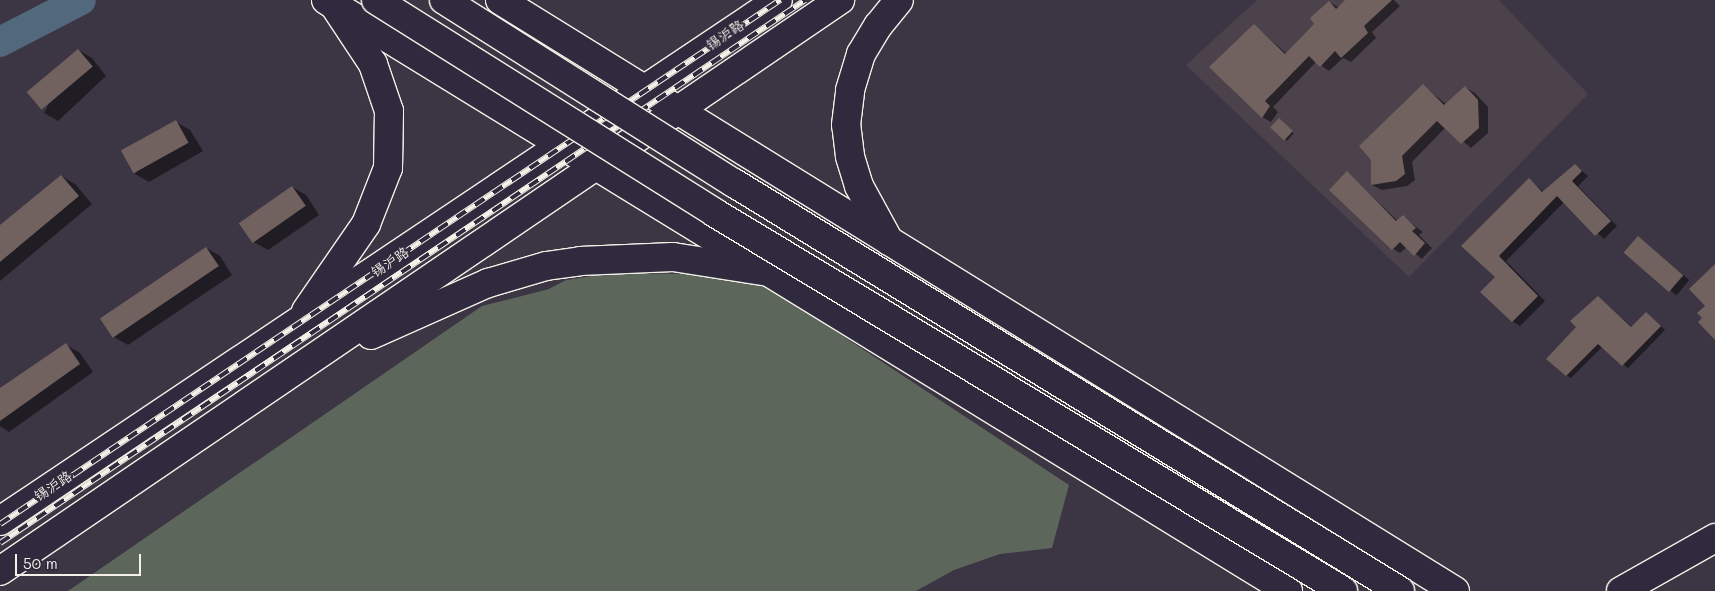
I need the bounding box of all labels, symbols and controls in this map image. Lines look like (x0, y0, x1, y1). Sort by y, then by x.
street label: 锡沪路 (703, 16, 747, 54)
street label: 锡沪路 (368, 243, 412, 281)
street label: 锡沪路 (31, 467, 75, 505)
scale bar (18, 544, 144, 576)
text: 50 m (23, 553, 58, 573)

